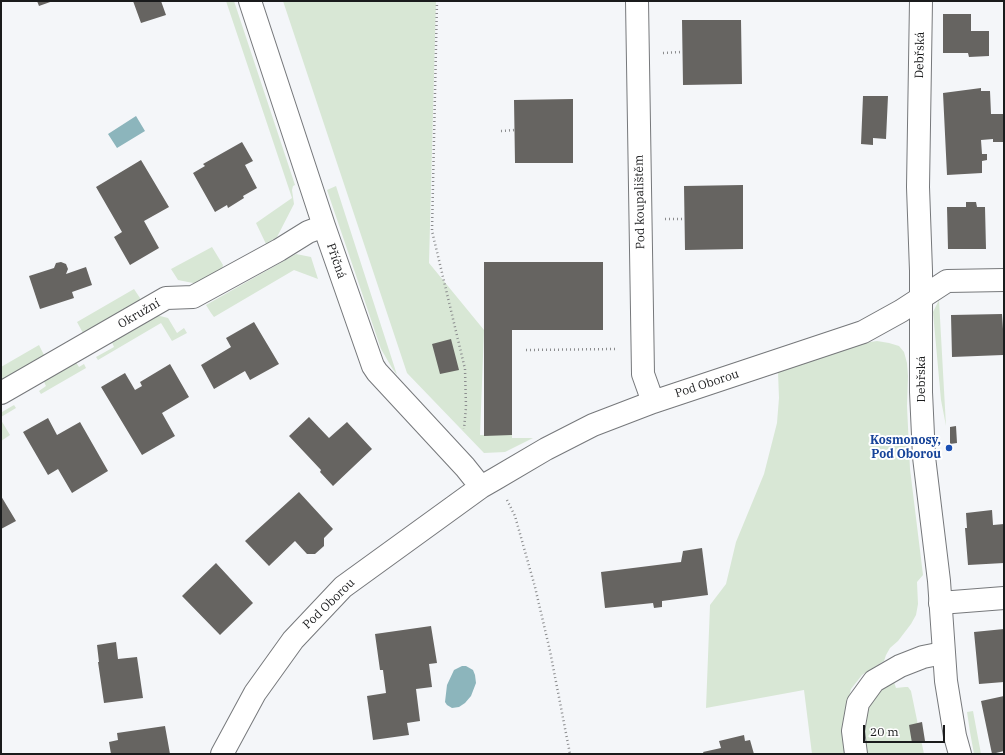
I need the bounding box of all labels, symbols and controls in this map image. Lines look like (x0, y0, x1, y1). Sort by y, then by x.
street label: Debřská (912, 31, 928, 79)
street label: Pod koupalištěm (632, 155, 648, 249)
street label: Příčná (323, 241, 349, 281)
street label: Okružní (115, 296, 163, 332)
street label: Debřská (915, 356, 929, 402)
street label: Pod Oborou (673, 367, 741, 401)
place label: Kosmonosy, Pod Oborou (870, 434, 941, 462)
marker: Kosmonosy, Pod Oborou (944, 443, 954, 453)
street label: Pod Oborou (300, 576, 358, 632)
scale bar (865, 717, 947, 743)
text: 20 m (870, 724, 899, 739)

